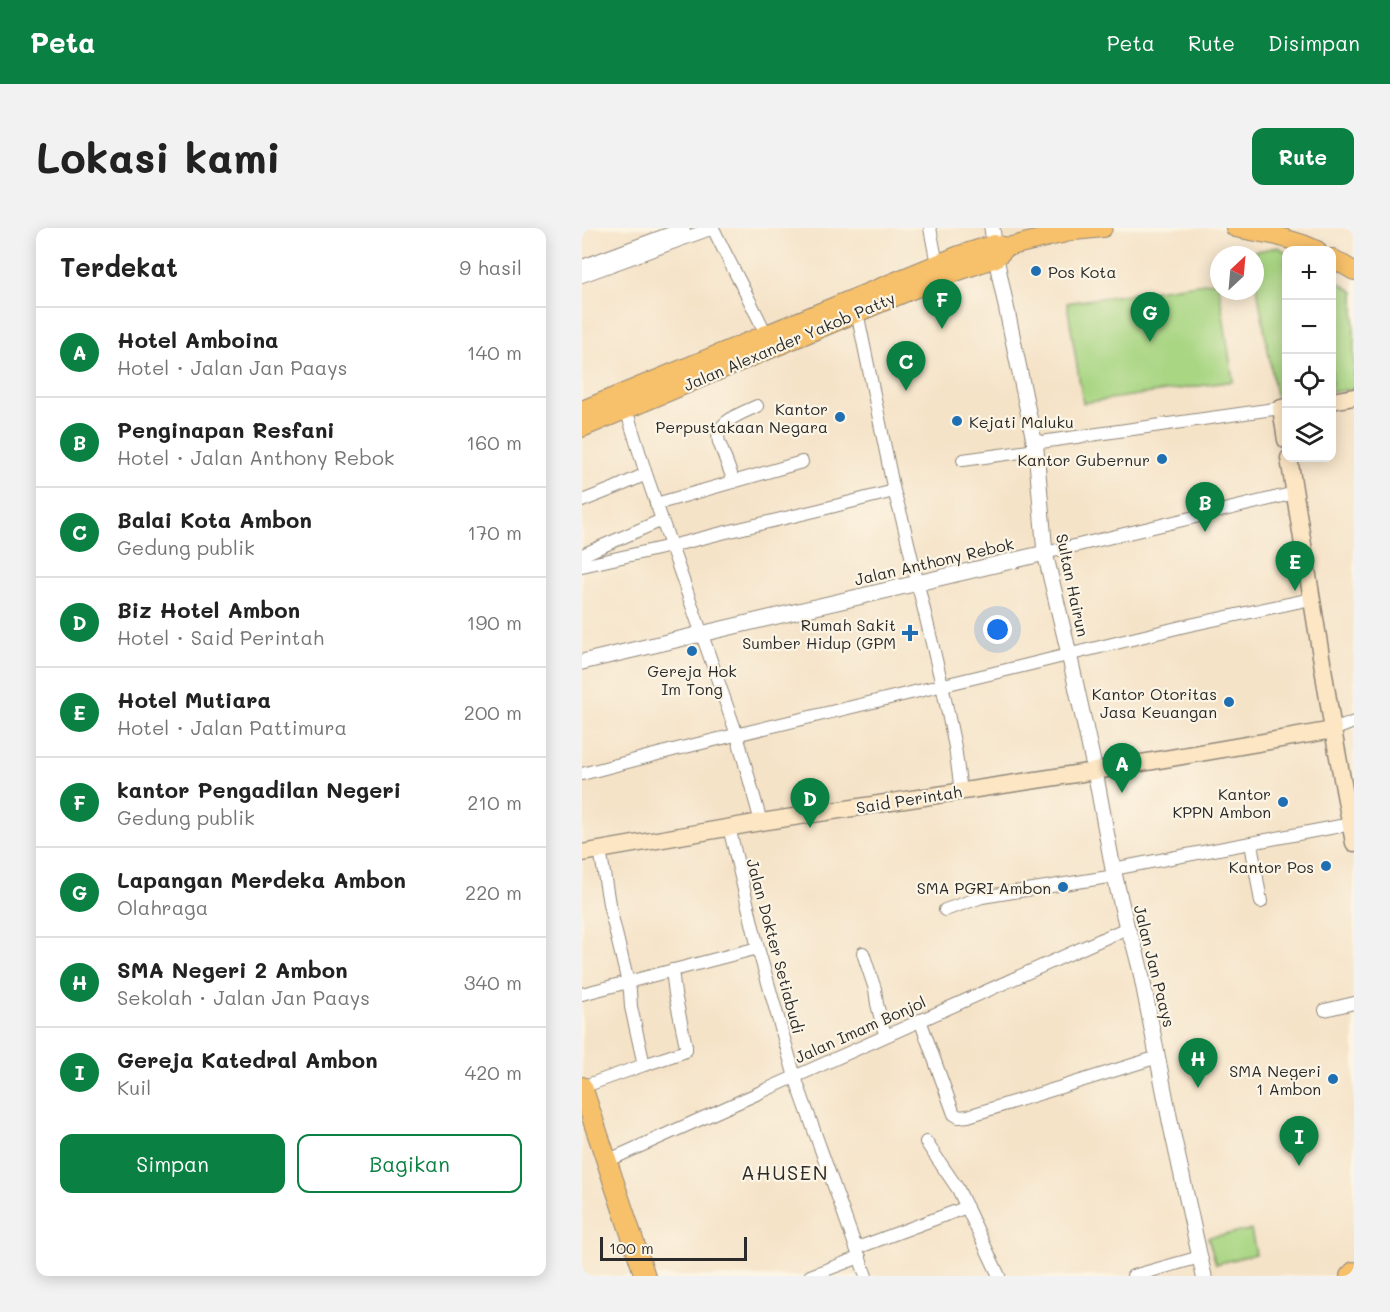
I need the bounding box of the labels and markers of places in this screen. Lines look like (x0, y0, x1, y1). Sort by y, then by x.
place label: Pos Kota (1048, 261, 1116, 282)
marker: Pos Kota (1029, 264, 1043, 278)
pin: F (922, 279, 962, 329)
pin: G (1130, 292, 1170, 342)
pin: C (886, 342, 926, 391)
place label: Kantor Perpustakaan Negara (656, 398, 828, 437)
marker: Kantor Perpustakaan Negara (833, 410, 847, 424)
place label: Kejati Maluku (969, 411, 1074, 432)
marker: Kejati Maluku (950, 414, 964, 428)
place label: Kantor Gubernur (1017, 449, 1150, 470)
marker: Kantor Gubernur (1155, 452, 1169, 466)
pin: B (1186, 482, 1224, 532)
pin: E (1276, 542, 1314, 591)
place label: Rumah Sakit Sumber Hidup (GPM (742, 614, 896, 653)
marker: Rumah Sakit Sumber Hidup (GPM (901, 624, 919, 642)
marker: Gereja Hok Im Tong (685, 644, 699, 658)
place label: Gereja Hok Im Tong (647, 660, 737, 699)
place label: Kantor Otoritas Jasa Keuangan (1092, 683, 1217, 722)
marker: Kantor Otoritas Jasa Keuangan (1222, 695, 1236, 709)
pin: A (1102, 744, 1142, 793)
pin: D (790, 778, 830, 828)
place label: Kantor KPPN Ambon (1172, 783, 1271, 822)
marker: Kantor KPPN Ambon (1276, 795, 1290, 809)
place label: Kantor Pos (1229, 856, 1314, 877)
marker: Kantor Pos (1319, 859, 1333, 873)
place label: SMA PGRI Ambon (917, 877, 1051, 898)
marker: SMA PGRI Ambon (1056, 880, 1070, 894)
pin: H (1178, 1038, 1218, 1088)
place label: SMA Negeri 1 Ambon (1229, 1060, 1321, 1099)
marker: SMA Negeri 1 Ambon (1326, 1072, 1340, 1086)
pin: I (1280, 1116, 1318, 1166)

